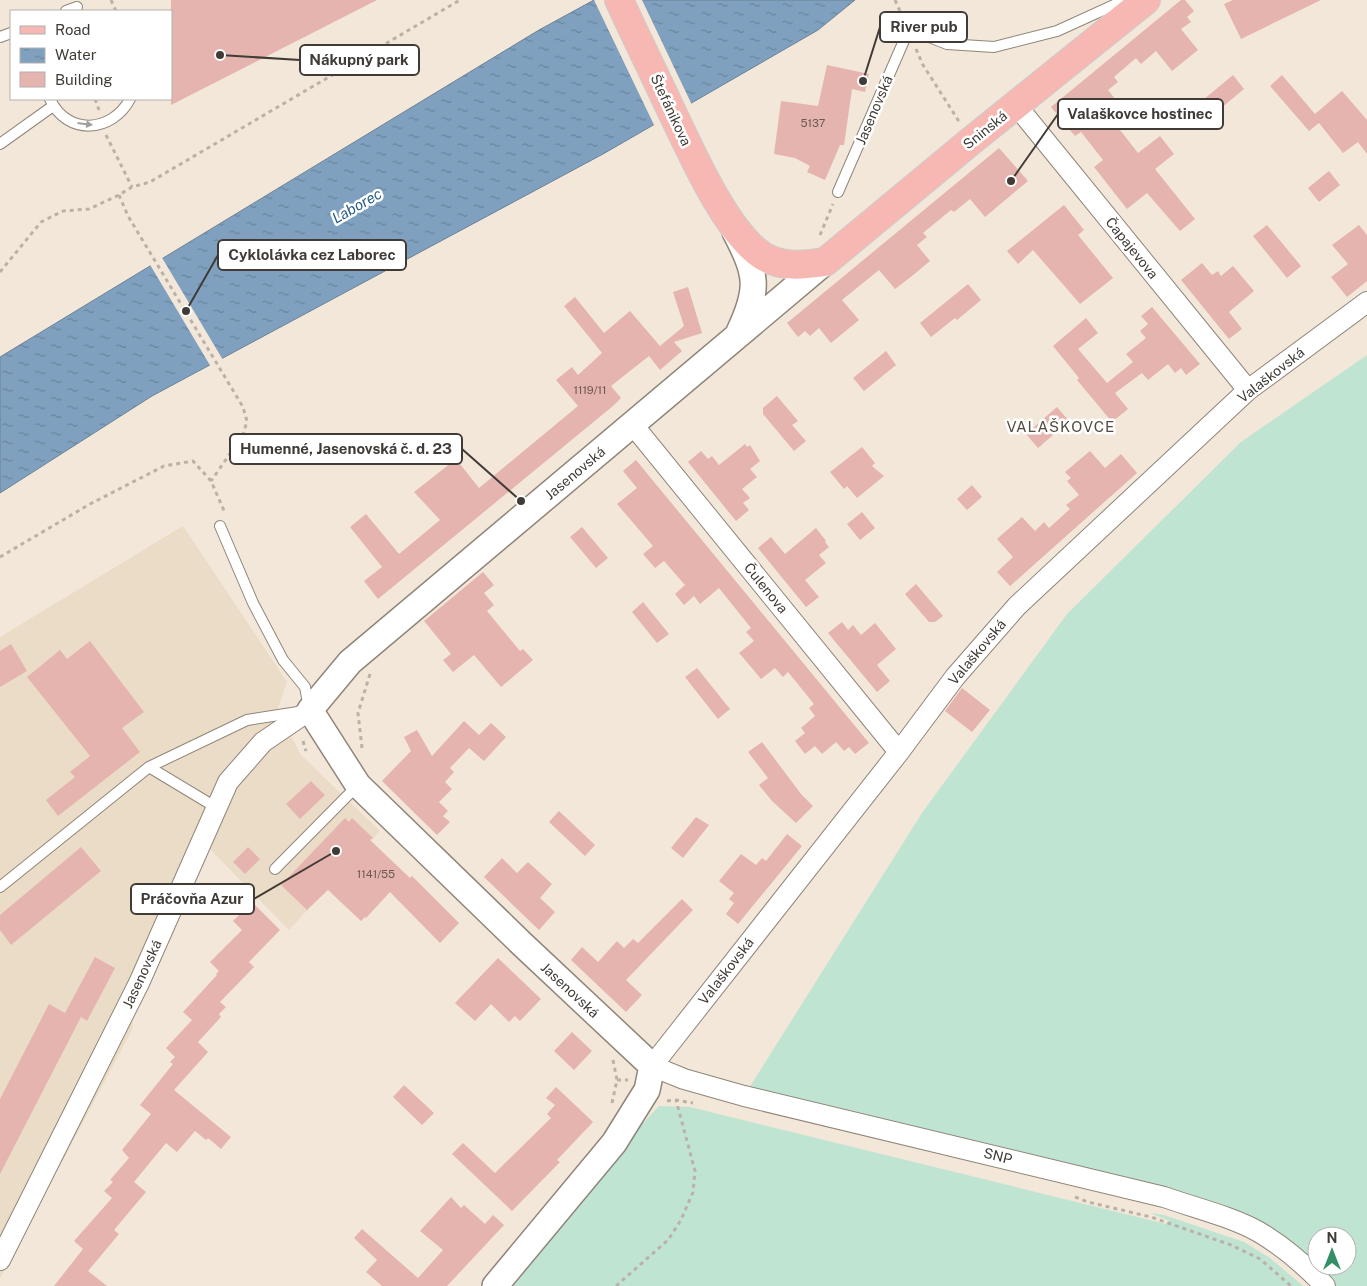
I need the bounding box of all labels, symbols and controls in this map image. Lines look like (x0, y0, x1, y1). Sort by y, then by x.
legend (10, 10, 172, 100)
callout: River pub (880, 12, 967, 42)
text: River pub (890, 18, 958, 35)
text: Road (55, 21, 91, 38)
callout: Nákupný park (300, 45, 419, 75)
text: Water (55, 46, 97, 63)
text: Nákupný park (309, 51, 409, 68)
text: Building (55, 71, 113, 88)
street label: Štefánikova (647, 71, 695, 148)
street label: Jasenovská (852, 73, 896, 147)
callout: Valaškovce hostinec (1058, 99, 1223, 129)
text: Valaškovce hostinec (1067, 105, 1213, 122)
street label: Sninská (960, 108, 1010, 152)
house number: 5137 (801, 117, 826, 129)
one-way arrow (77, 120, 93, 128)
water label: Laborec (329, 185, 385, 227)
street label: Čapajevova (1102, 214, 1162, 282)
callout: Cyklolávka cez Laborec (218, 240, 406, 270)
text: Cyklolávka cez Laborec (228, 246, 396, 263)
street label: Valaškovská (1234, 344, 1308, 406)
house number: 1119/11 (573, 384, 607, 396)
district label: VALAŠKOVCE (1007, 418, 1115, 435)
callout: Humenné, Jasenovská č. d. 23 (230, 434, 462, 464)
text: Humenné, Jasenovská č. d. 23 (240, 440, 452, 457)
street label: Jasenovská (542, 443, 608, 503)
street label: Čulenova (741, 559, 792, 616)
street label: Valaškovská (945, 616, 1009, 688)
house number: 1141/55 (357, 868, 395, 880)
callout: Práčovňa Azur (131, 884, 254, 914)
text: Práčovňa Azur (141, 890, 243, 907)
street label: Valaškovská (695, 934, 757, 1008)
street label: Jasenovská (119, 937, 165, 1011)
street label: Jasenovská (538, 959, 602, 1021)
street label: SNP (982, 1145, 1014, 1167)
north arrow (1307, 1226, 1357, 1276)
text: N (1327, 1230, 1337, 1246)

